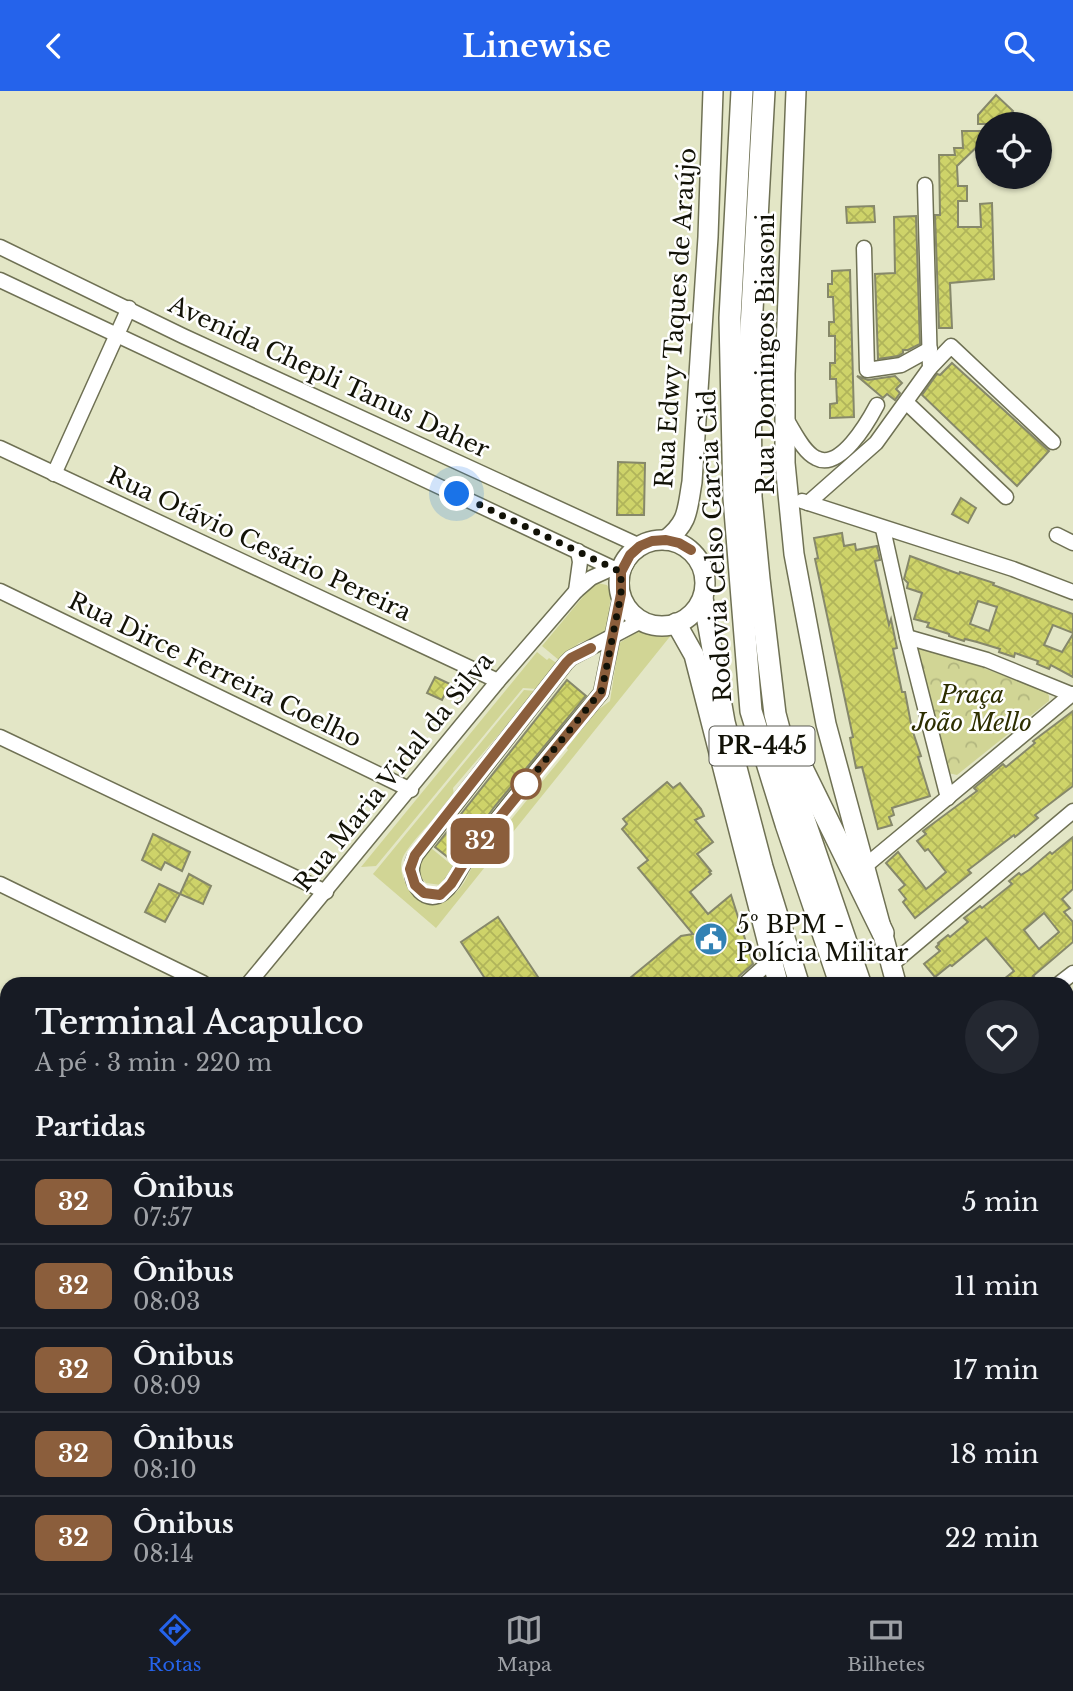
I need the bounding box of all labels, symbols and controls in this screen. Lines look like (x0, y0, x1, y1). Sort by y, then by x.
text: Linewise (462, 26, 611, 66)
icon: back (35, 27, 73, 65)
icon: search (1000, 27, 1038, 65)
map controls (975, 112, 1052, 189)
button: locate (975, 112, 1052, 189)
street label: Rua Edwy Taques de Araújo (649, 147, 702, 489)
street label: Rua Domingos Biasoni (751, 213, 780, 495)
street label: Avenida Chepli Tanus Daher (163, 289, 495, 464)
street label: Rodovia Celso Garcia Cid (692, 389, 737, 703)
street label: Rua Otávio Cesário Pereira (103, 460, 416, 627)
your location (439, 476, 474, 511)
street label: Rua Dirce Ferreira Coelho (64, 586, 367, 753)
street label: Rua Maria Vidal da Silva (288, 646, 499, 897)
park label: Praça João Mello (911, 680, 1032, 737)
road number: PR-445 (710, 727, 814, 765)
unlabelled marker (511, 769, 541, 799)
line badge: 32 (448, 818, 512, 864)
text: 32 (465, 826, 495, 855)
place label: 5º BPM - Polícia Militar (736, 910, 909, 967)
public building icon: 5º BPM - Polícia Militar (692, 920, 730, 958)
button: heart (965, 1000, 1039, 1074)
text: Terminal Acapulco (35, 1002, 364, 1043)
text: A pé · 3 min · 220 m (35, 1049, 272, 1077)
text: Partidas (35, 1111, 146, 1143)
text: Ônibus (133, 1172, 234, 1204)
text: 5 min (962, 1186, 1039, 1218)
text: 32 (58, 1187, 89, 1216)
text: 07:57 (133, 1204, 192, 1232)
text: Ônibus (133, 1256, 234, 1288)
text: 11 min (954, 1270, 1039, 1302)
text: 32 (58, 1271, 89, 1300)
text: 08:03 (133, 1288, 201, 1316)
text: Ônibus (133, 1340, 234, 1372)
text: 17 min (952, 1354, 1039, 1386)
text: 32 (58, 1355, 89, 1384)
text: 08:09 (133, 1372, 201, 1400)
text: Ônibus (133, 1424, 234, 1456)
text: 18 min (950, 1438, 1039, 1470)
text: 32 (58, 1439, 89, 1468)
text: 08:10 (133, 1456, 197, 1484)
text: Ônibus (133, 1508, 234, 1540)
text: 22 min (945, 1522, 1039, 1554)
text: 32 (58, 1523, 89, 1552)
text: 08:14 (133, 1540, 194, 1568)
tab: Rotas (148, 1611, 201, 1676)
tab: Mapa (497, 1611, 552, 1676)
tab: Bilhetes (847, 1611, 925, 1676)

